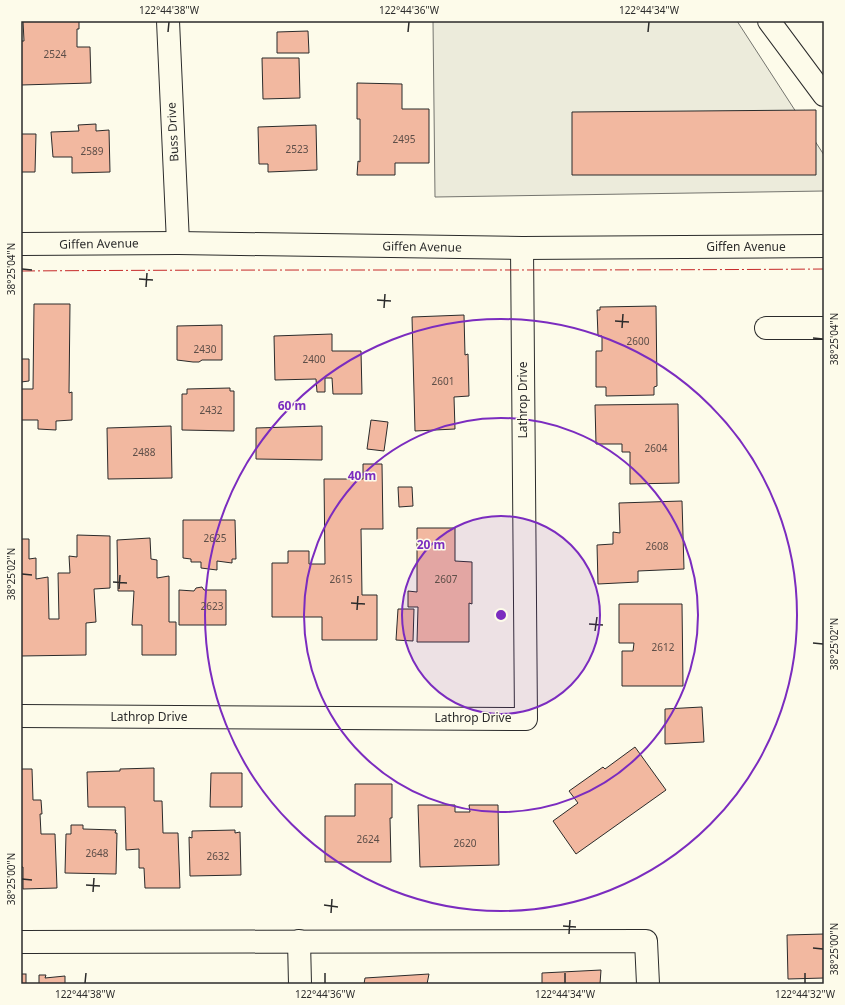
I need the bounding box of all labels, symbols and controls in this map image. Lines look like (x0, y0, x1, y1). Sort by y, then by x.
text: 122°44'38"W (139, 3, 200, 17)
text: 122°44'36"W (379, 3, 440, 17)
text: 122°44'34"W (619, 3, 680, 17)
house number: 2524 (44, 47, 67, 61)
street label: Buss Drive (162, 102, 183, 162)
house number: 2495 (393, 132, 416, 146)
house number: 2523 (286, 142, 309, 156)
house number: 2589 (81, 144, 104, 158)
street label: Giffen Avenue (59, 234, 139, 253)
street label: Giffen Avenue (382, 237, 462, 256)
street label: Giffen Avenue (706, 238, 786, 255)
text: 38°25'04"N (4, 243, 18, 295)
text: 38°25'04"N (827, 313, 841, 365)
house number: 2600 (627, 334, 650, 348)
house number: 2430 (194, 342, 217, 356)
house number: 2400 (303, 352, 326, 366)
street label: Lathrop Drive (514, 361, 531, 438)
house number: 2601 (432, 374, 454, 388)
text: 60 m (278, 397, 306, 414)
house number: 2432 (200, 403, 223, 417)
house number: 2604 (645, 441, 668, 455)
house number: 2488 (133, 445, 156, 459)
text: 40 m (348, 467, 376, 484)
house number: 2625 (204, 531, 227, 545)
text: 20 m (417, 536, 445, 553)
house number: 2608 (646, 539, 669, 553)
text: 38°25'02"N (4, 548, 18, 600)
house number: 2615 (330, 572, 353, 586)
house number: 2607 (435, 572, 458, 586)
house number: 2623 (201, 599, 224, 613)
centre of rings (494, 608, 508, 622)
text: 38°25'02"N (827, 618, 841, 670)
house number: 2612 (652, 640, 675, 654)
street label: Lathrop Drive (111, 708, 188, 725)
street label: Lathrop Drive (435, 709, 512, 726)
house number: 2624 (357, 832, 380, 846)
house number: 2620 (454, 836, 477, 850)
house number: 2648 (86, 846, 109, 860)
house number: 2632 (207, 849, 230, 863)
text: 38°25'00"N (4, 853, 18, 905)
text: 38°25'00"N (827, 923, 841, 975)
text: 122°44'38"W (55, 987, 116, 1001)
text: 122°44'36"W (295, 987, 356, 1001)
text: 122°44'34"W (535, 987, 596, 1001)
text: 122°44'32"W (775, 987, 836, 1001)

